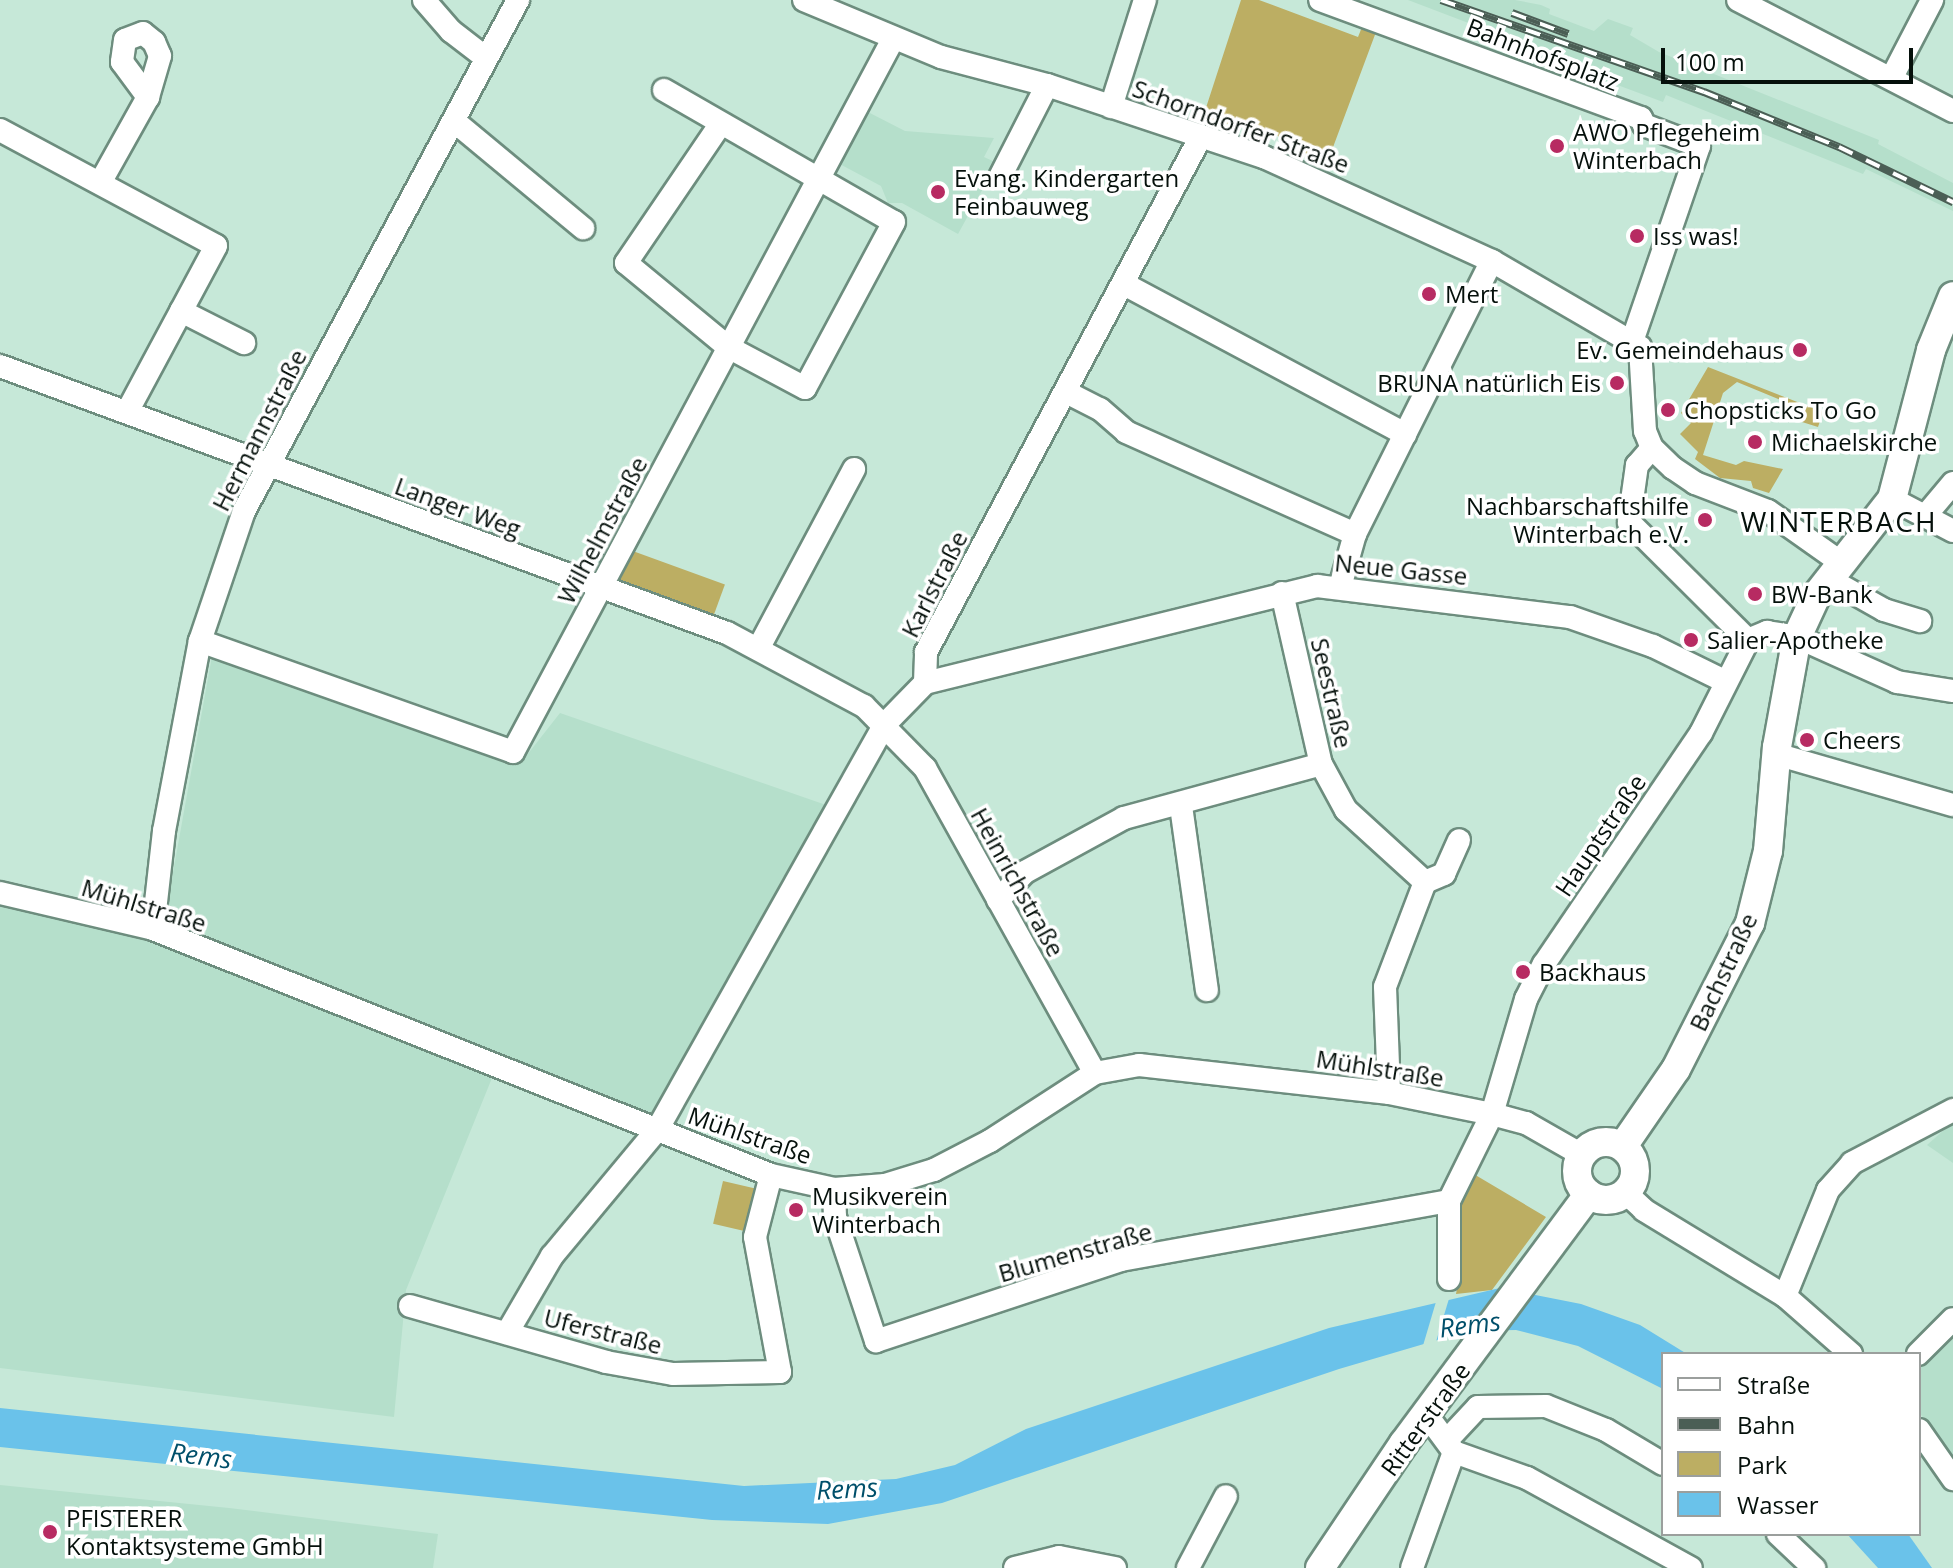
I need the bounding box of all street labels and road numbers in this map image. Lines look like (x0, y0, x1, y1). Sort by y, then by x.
street label: Bahnhofsplatz (1463, 12, 1623, 96)
street label: Schorndorfer Straße (1129, 73, 1353, 179)
street label: Hermannstraße (206, 344, 312, 516)
street label: Wilhelmstraße (551, 452, 653, 608)
street label: Langer Weg (391, 471, 525, 543)
street label: Karlstraße (895, 526, 973, 642)
street label: Neue Gasse (1333, 548, 1469, 590)
street label: Seestraße (1305, 635, 1359, 751)
street label: Hauptstraße (1549, 769, 1651, 901)
street label: Heinrichstraße (965, 803, 1071, 961)
street label: Mühlstraße (78, 872, 210, 938)
street label: Bachstraße (1683, 909, 1763, 1035)
street label: Mühlstraße (1314, 1044, 1446, 1092)
street label: Mühlstraße (684, 1100, 816, 1170)
street label: Blumenstraße (995, 1216, 1155, 1288)
street label: Uferstraße (541, 1302, 665, 1360)
street label: Ritterstraße (1374, 1357, 1476, 1481)

